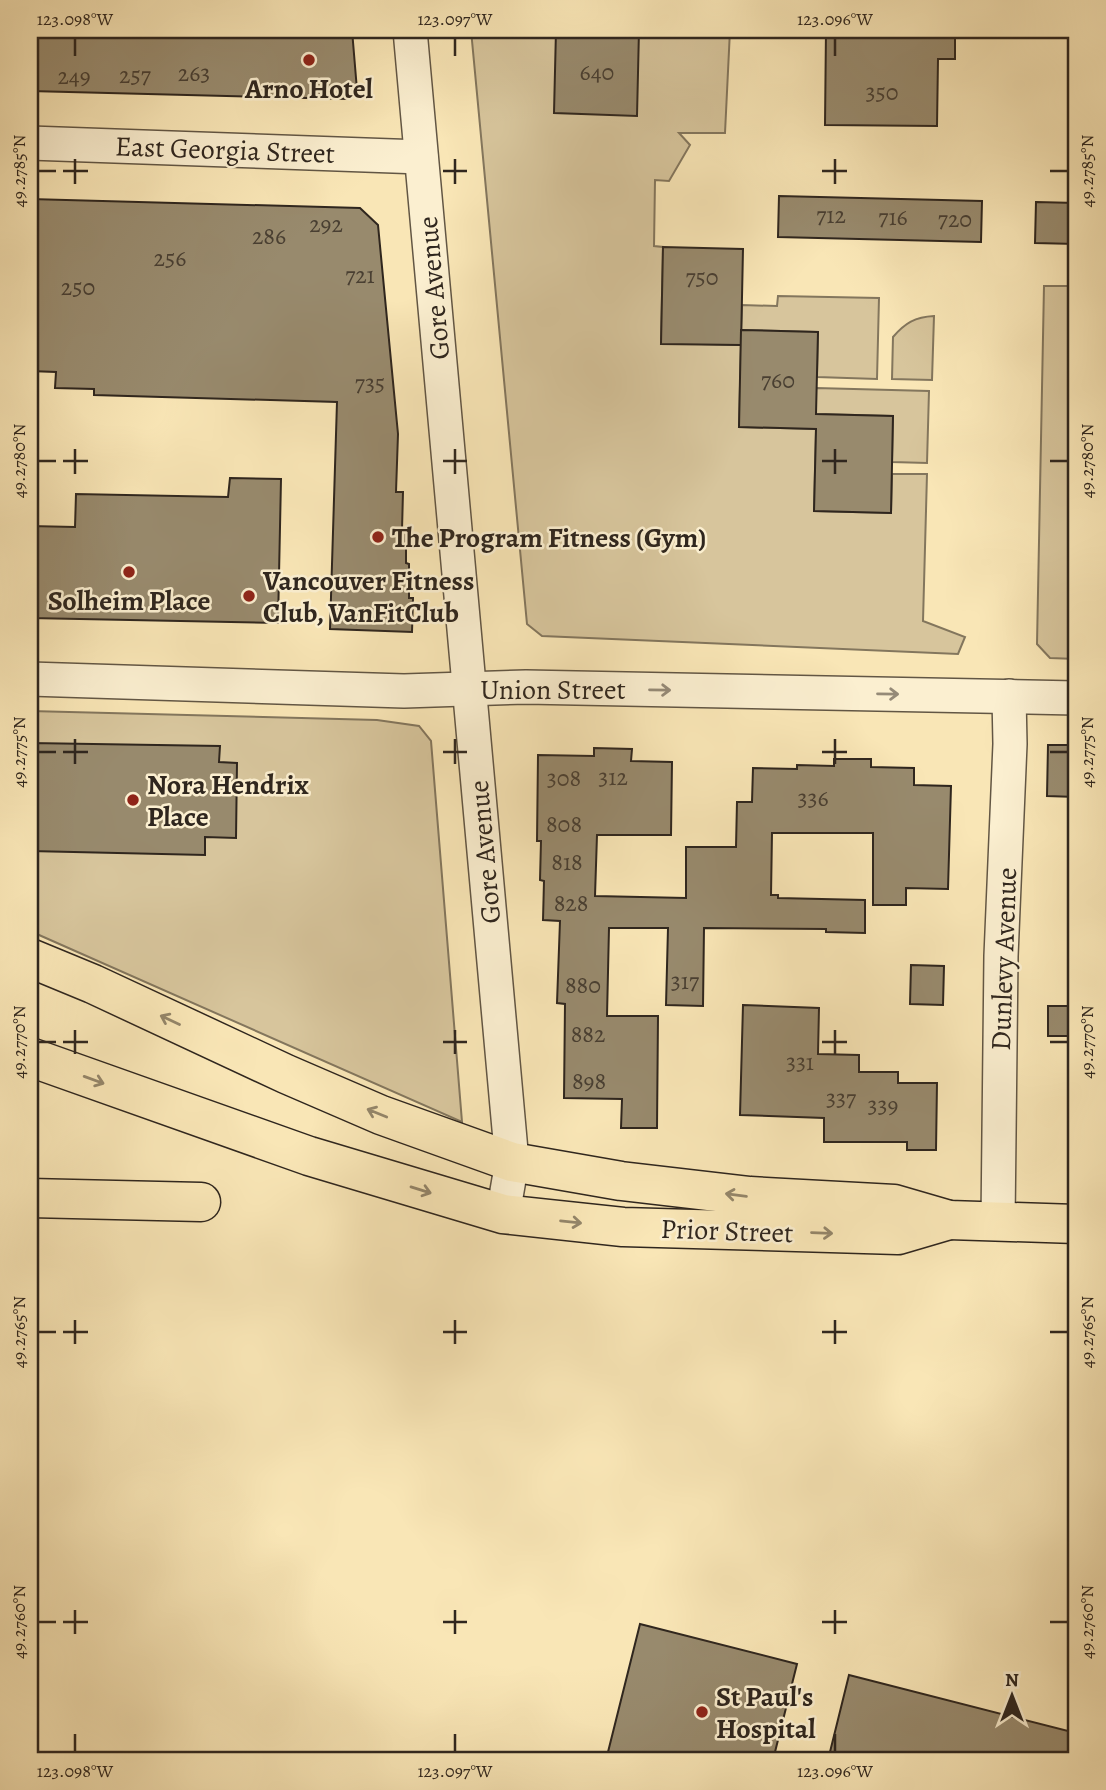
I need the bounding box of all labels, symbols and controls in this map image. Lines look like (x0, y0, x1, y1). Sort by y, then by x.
text: 123.098°W (37, 7, 113, 31)
text: 123.097°W (417, 7, 493, 31)
text: 123.096°W (797, 7, 873, 31)
marker: Arno Hotel (301, 52, 317, 68)
house number: 640 (580, 56, 614, 88)
house number: 263 (178, 57, 210, 89)
house number: 257 (119, 59, 152, 91)
house number: 249 (57, 60, 91, 92)
place label: Arno Hotel (244, 70, 374, 108)
house number: 350 (865, 76, 899, 108)
street label: East Georgia Street (114, 127, 335, 173)
text: 49.2785°N (7, 135, 31, 207)
text: 49.2785°N (1075, 135, 1099, 207)
house number: 712 (816, 199, 846, 231)
house number: 716 (878, 201, 908, 233)
house number: 720 (938, 203, 972, 235)
house number: 292 (309, 208, 343, 240)
street label: Gore Avenue (409, 215, 459, 361)
house number: 286 (252, 220, 286, 252)
house number: 256 (154, 242, 186, 274)
house number: 721 (345, 259, 375, 291)
house number: 750 (685, 261, 719, 293)
house number: 250 (61, 271, 95, 303)
house number: 760 (761, 364, 795, 396)
house number: 735 (355, 367, 385, 399)
text: 49.2780°N (7, 424, 31, 498)
text: 49.2780°N (1075, 424, 1099, 498)
place label: The Program Fitness (Gym) (392, 519, 706, 557)
marker: The Program Fitness (Gym) (370, 529, 386, 545)
place label: Vancouver Fitness Club, VanFitClub (262, 562, 474, 632)
marker: Solheim Place (121, 564, 137, 580)
place label: Solheim Place (48, 582, 210, 620)
marker: Vancouver Fitness Club, VanFitClub (241, 588, 257, 604)
street label: Union Street (480, 671, 626, 709)
one-way arrow (649, 683, 672, 697)
one-way arrow (876, 688, 899, 701)
text: 49.2775°N (7, 716, 31, 788)
text: 49.2775°N (1075, 716, 1099, 788)
house number: 312 (598, 761, 628, 793)
house number: 308 (547, 762, 581, 794)
place label: Nora Hendrix Place (147, 766, 309, 836)
street label: Gore Avenue (460, 779, 510, 925)
house number: 336 (797, 782, 829, 814)
marker: Nora Hendrix Place (125, 792, 141, 808)
house number: 808 (546, 808, 582, 840)
house number: 818 (551, 846, 583, 878)
street label: Dunlevy Avenue (982, 867, 1026, 1051)
house number: 828 (554, 887, 588, 919)
house number: 317 (671, 965, 700, 997)
house number: 880 (565, 969, 601, 1001)
text: 49.2770°N (7, 1005, 31, 1079)
text: 49.2770°N (1075, 1005, 1099, 1079)
one-way arrow (160, 1013, 181, 1026)
house number: 882 (571, 1018, 605, 1050)
house number: 331 (786, 1046, 814, 1078)
house number: 898 (572, 1065, 606, 1097)
one-way arrow (83, 1074, 105, 1087)
house number: 337 (826, 1082, 857, 1114)
house number: 339 (868, 1089, 898, 1121)
one-way arrow (367, 1106, 389, 1119)
one-way arrow (410, 1185, 432, 1198)
one-way arrow (725, 1188, 748, 1201)
street label: Prior Street (660, 1210, 794, 1252)
one-way arrow (559, 1216, 581, 1229)
one-way arrow (810, 1226, 833, 1239)
text: 49.2765°N (7, 1296, 31, 1368)
text: 49.2765°N (1075, 1296, 1099, 1368)
text: 49.2760°N (7, 1585, 31, 1659)
text: 49.2760°N (1075, 1585, 1099, 1659)
north arrow (976, 1660, 1046, 1730)
text: N (1005, 1667, 1019, 1693)
place label: St Paul's Hospital (716, 1678, 816, 1748)
marker: St Paul's Hospital (694, 1704, 710, 1720)
text: 123.098°W (37, 1759, 113, 1783)
text: 123.097°W (417, 1759, 493, 1783)
text: 123.096°W (797, 1759, 873, 1783)

